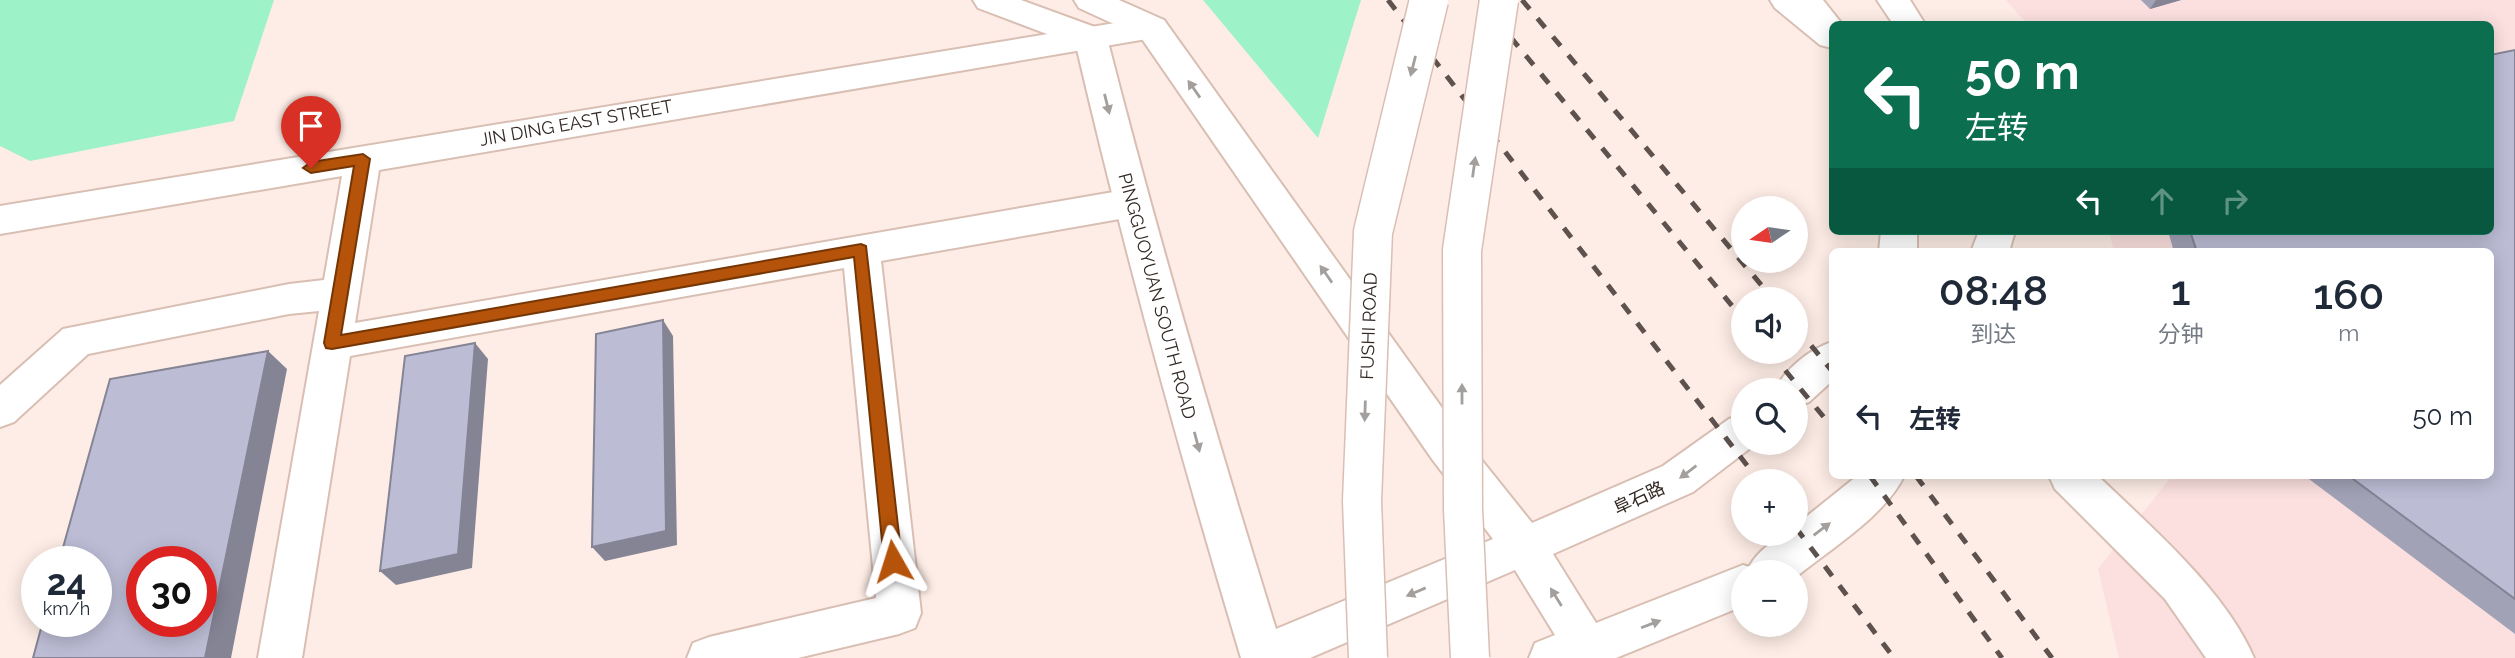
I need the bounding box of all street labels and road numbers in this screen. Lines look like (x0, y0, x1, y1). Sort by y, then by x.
street label: JIN DING EAST STREET (478, 95, 674, 150)
street label: PINGGUOYUAN SOUTH ROAD (1115, 171, 1200, 421)
street label: FUSHI ROAD (1356, 272, 1381, 380)
street label: 阜石路 (1610, 477, 1668, 518)

